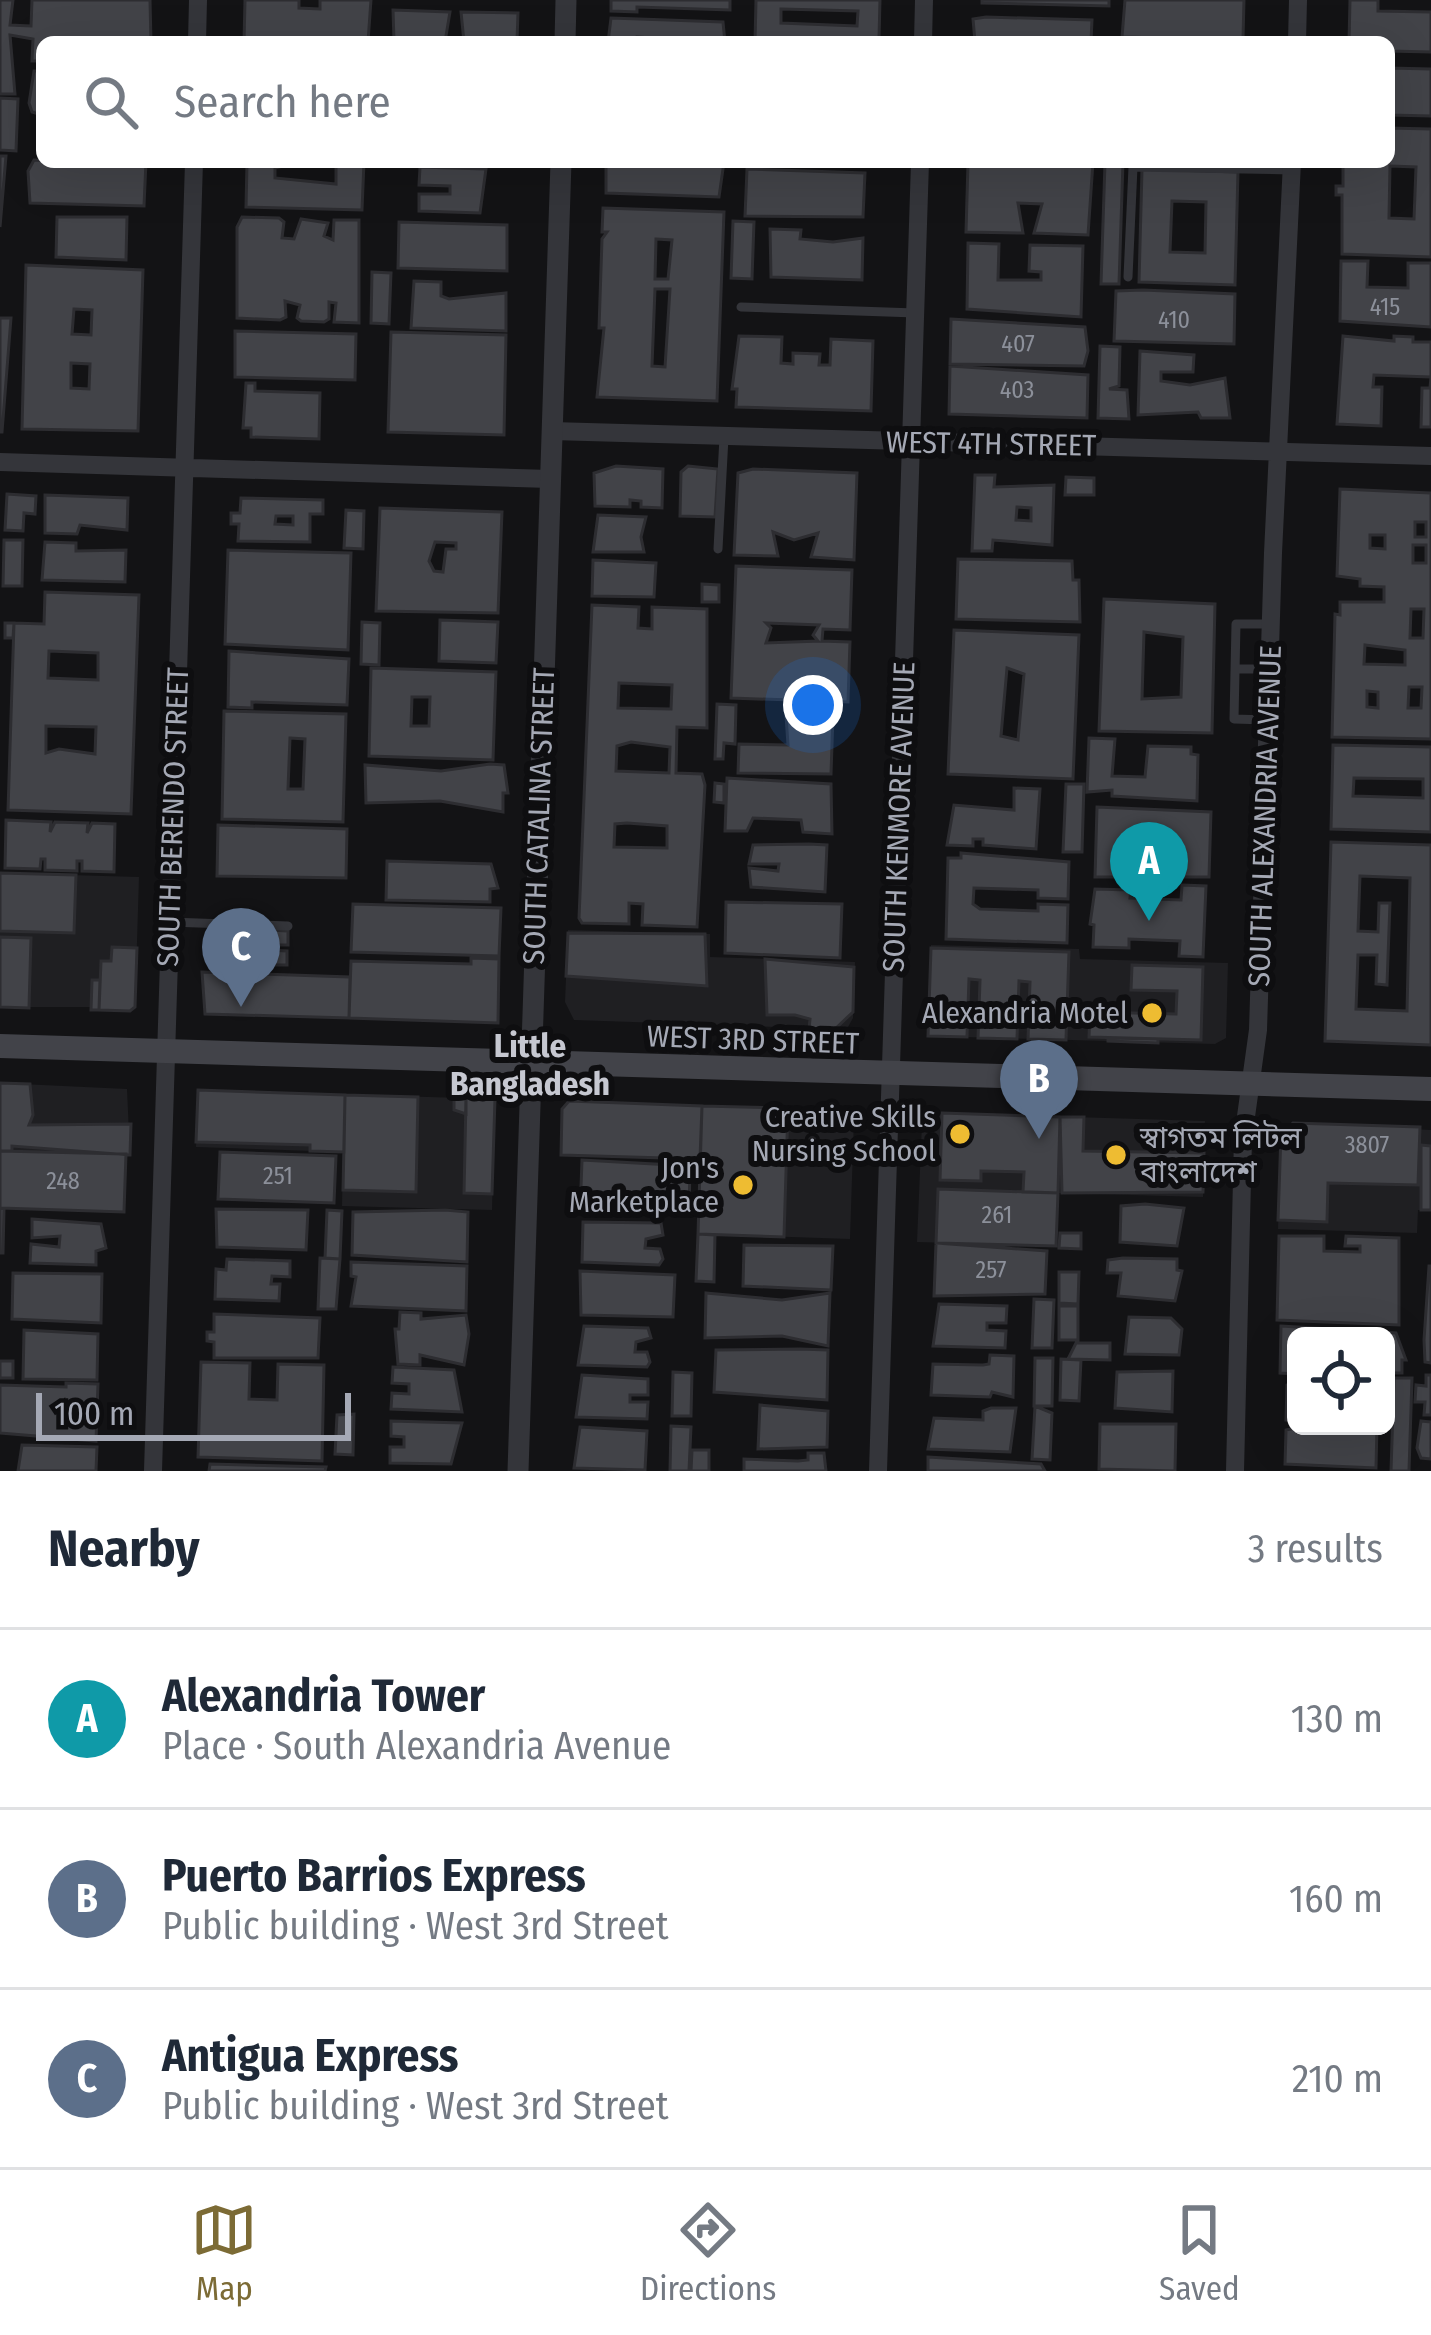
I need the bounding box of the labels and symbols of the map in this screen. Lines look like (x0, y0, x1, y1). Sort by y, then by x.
house number: 415 (1370, 293, 1400, 321)
house number: 410 (1158, 306, 1190, 334)
house number: 407 (1001, 330, 1035, 358)
house number: 403 (1000, 376, 1034, 404)
street label: WEST 4TH STREET (886, 424, 1096, 464)
street label: SOUTH ALEXANDRIA AVENUE (1241, 645, 1289, 987)
street label: SOUTH KENMORE AVENUE (876, 661, 922, 973)
street label: SOUTH BERENDO STREET (150, 667, 196, 967)
street label: SOUTH CATALINA STREET (516, 667, 562, 965)
your location (783, 675, 843, 735)
pin: A (1110, 822, 1188, 921)
pin: C (202, 908, 280, 1007)
place label: Alexandria Motel (922, 995, 1128, 1031)
marker: Alexandria Motel (1139, 1000, 1165, 1026)
street label: WEST 3RD STREET (646, 1018, 860, 1062)
district label: Little Bangladesh (450, 1026, 610, 1104)
pin: B (1000, 1040, 1078, 1139)
place label: Creative Skills Nursing School (752, 1099, 936, 1169)
place label: স্বাগতম লিটল বাংলাদেশ (1139, 1120, 1303, 1190)
marker: Creative Skills Nursing School (947, 1121, 973, 1147)
house number: 3807 (1345, 1131, 1390, 1159)
marker: স্বাগতম লিটল বাংলাদেশ (1103, 1142, 1129, 1168)
place label: Jon's Marketplace (569, 1150, 719, 1220)
house number: 251 (263, 1162, 293, 1190)
house number: 248 (46, 1167, 80, 1195)
marker: Jon's Marketplace (730, 1172, 756, 1198)
house number: 261 (982, 1201, 1012, 1229)
house number: 257 (976, 1256, 1007, 1284)
scale bar (36, 1387, 351, 1440)

